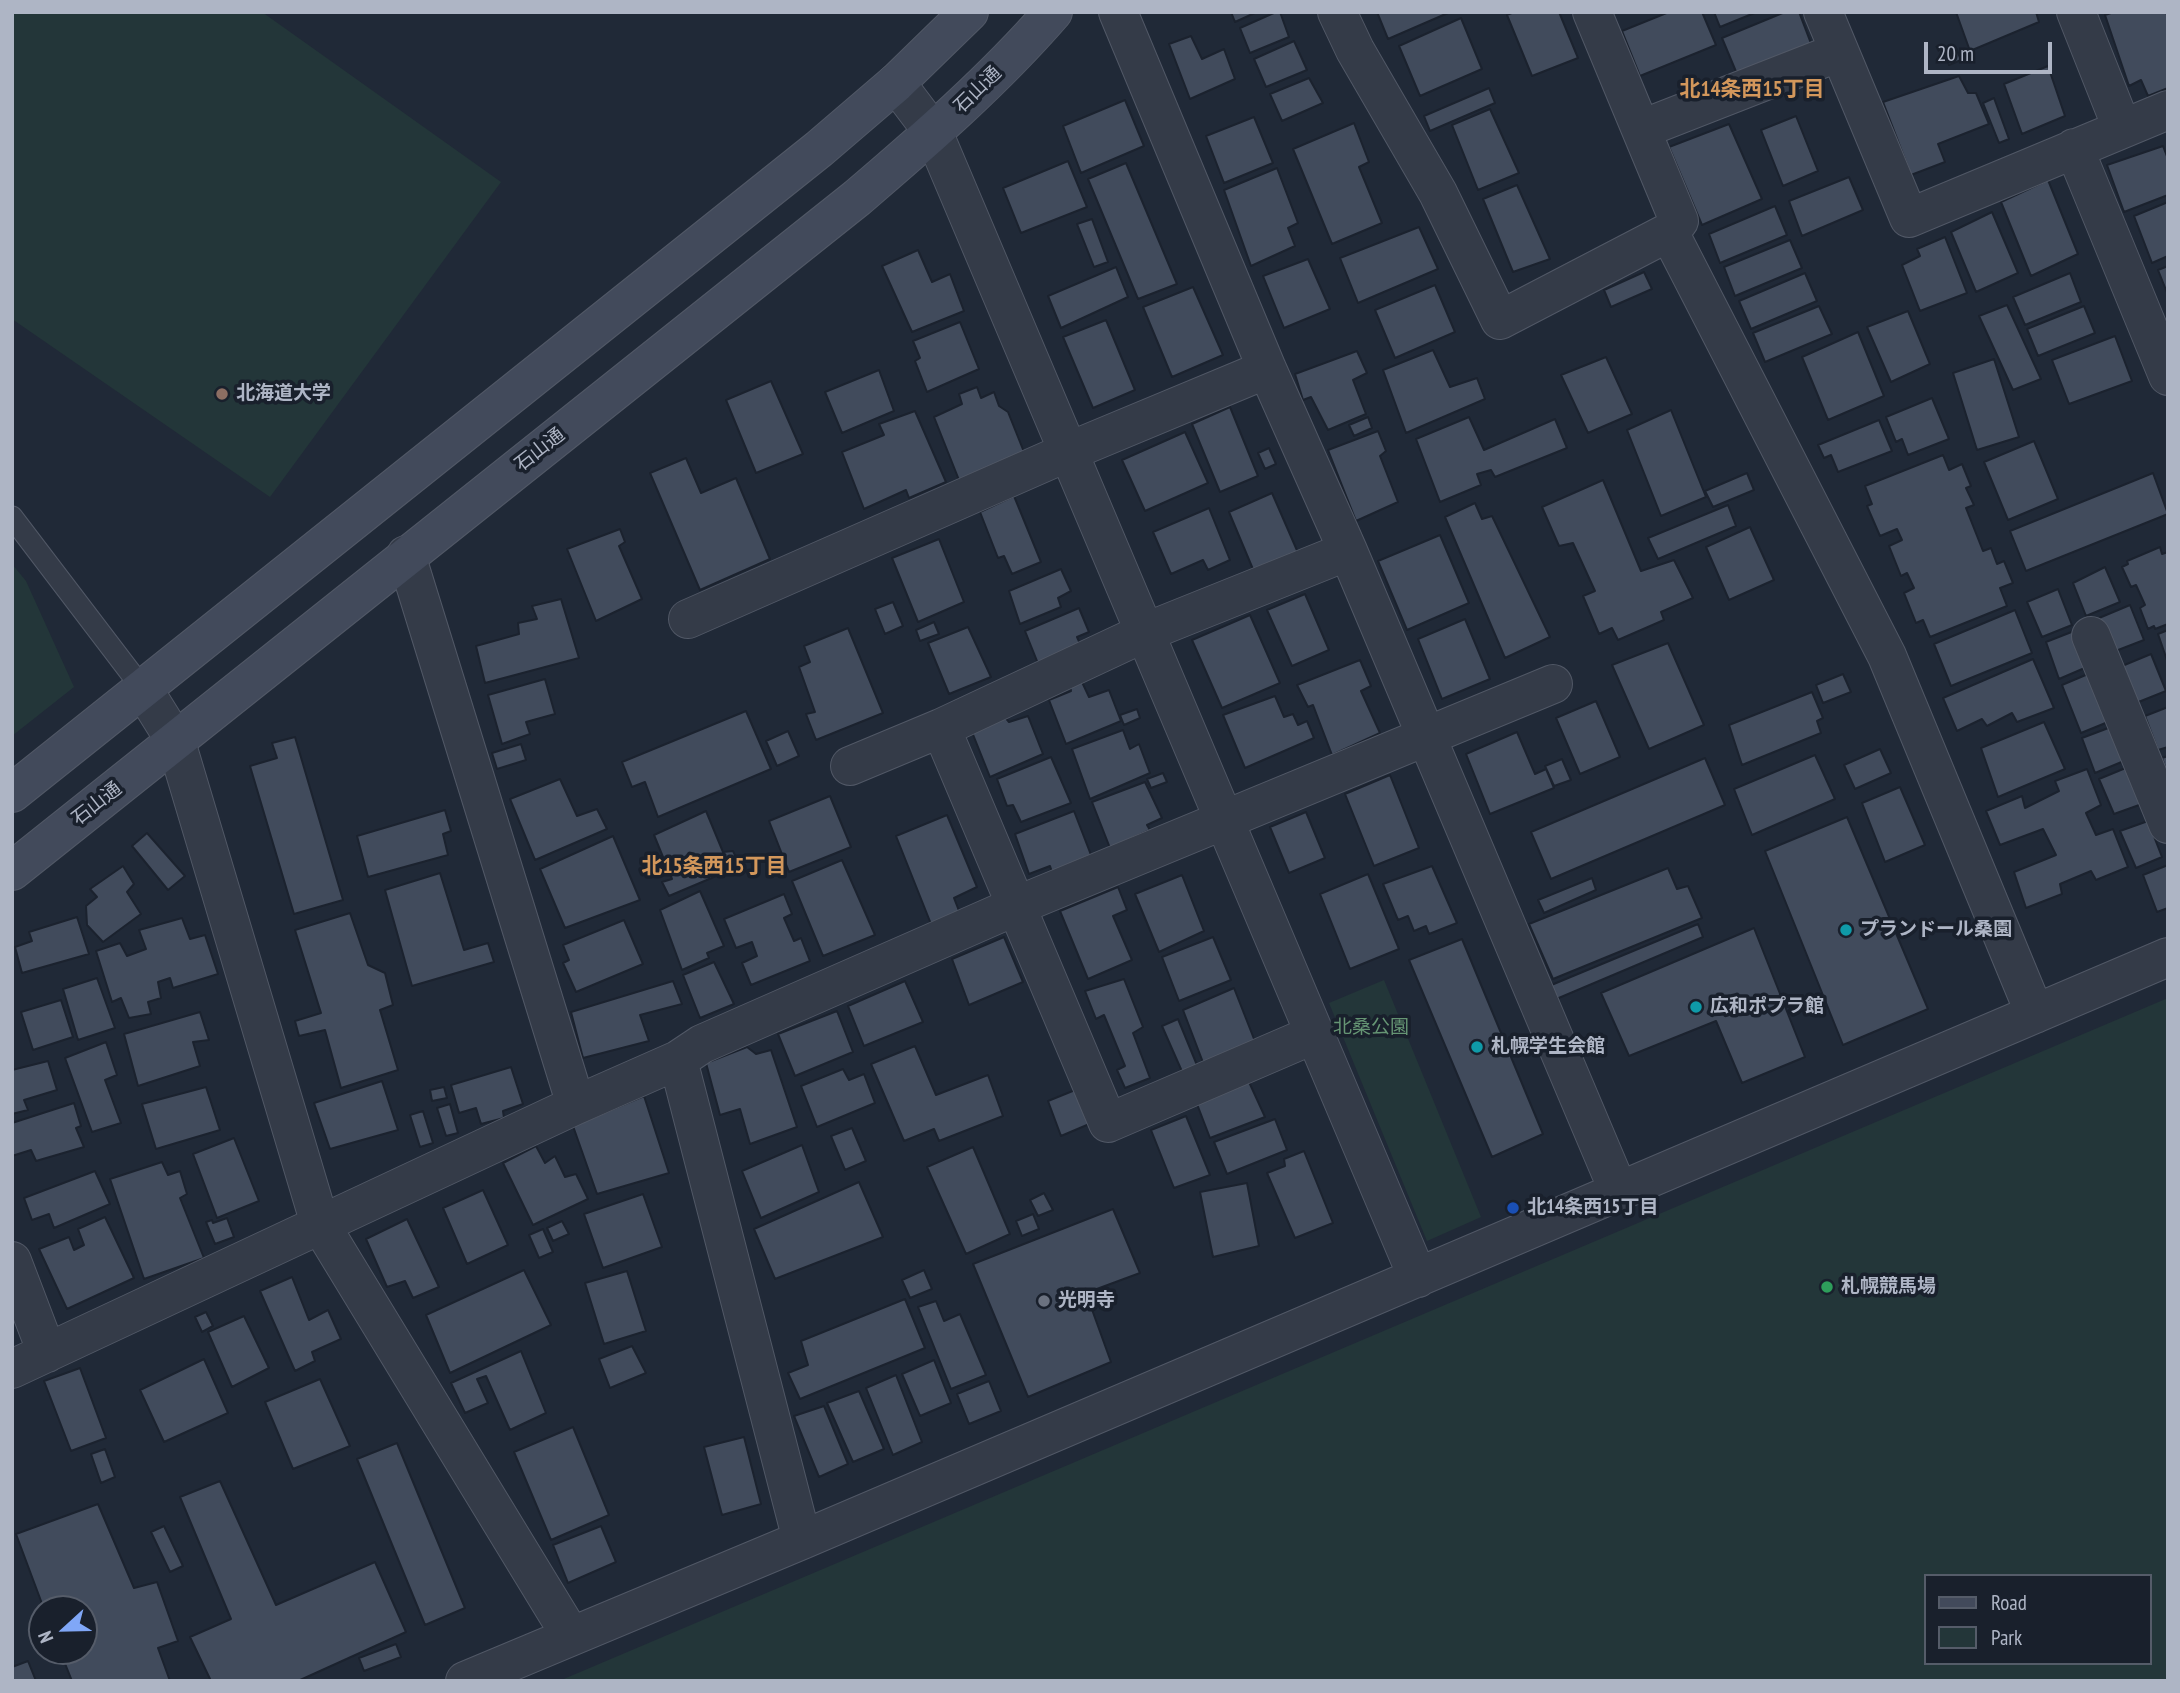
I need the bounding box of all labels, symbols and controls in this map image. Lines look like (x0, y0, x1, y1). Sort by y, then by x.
scale bar (1928, 28, 2056, 72)
text: 20 m (1937, 40, 1974, 67)
street label: 石山通 (950, 62, 1006, 118)
district label: 北14条西15丁目 (1679, 77, 1825, 103)
place label: 北海道大学 (236, 383, 331, 405)
marker: 北海道大学 (214, 386, 230, 402)
street label: 石山通 (511, 423, 569, 477)
street label: 石山通 (68, 777, 126, 831)
district label: 北15条西15丁目 (641, 854, 787, 880)
place label: プランドール桑園 (1860, 919, 2012, 941)
marker: プランドール桑園 (1838, 922, 1854, 938)
place label: 広和ポプラ館 (1710, 996, 1824, 1018)
marker: 広和ポプラ館 (1688, 999, 1704, 1015)
park label: 北桑公園 (1333, 1017, 1409, 1039)
place label: 札幌学生会館 (1491, 1036, 1605, 1058)
marker: 札幌学生会館 (1469, 1039, 1485, 1055)
place label: 北14条西15丁目 (1527, 1197, 1658, 1219)
marker: 北14条西15丁目 (1505, 1200, 1521, 1216)
place label: 札幌競馬場 (1841, 1276, 1936, 1298)
marker: 札幌競馬場 (1819, 1279, 1835, 1295)
place label: 光明寺 (1058, 1290, 1115, 1312)
marker: 光明寺 (1036, 1293, 1052, 1309)
legend (1924, 1574, 2152, 1665)
text: Road (1991, 1589, 2027, 1616)
north arrow (28, 1595, 98, 1665)
text: Park (1991, 1624, 2022, 1651)
text: N (32, 1628, 58, 1646)

